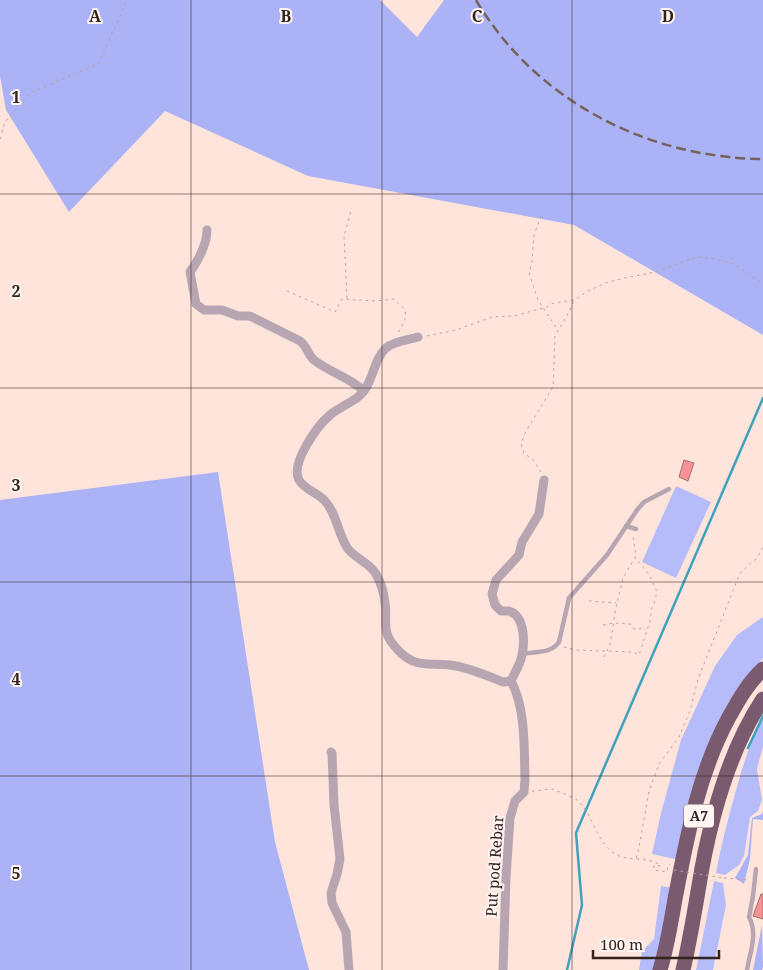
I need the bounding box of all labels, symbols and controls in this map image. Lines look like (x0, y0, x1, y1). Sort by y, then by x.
text: A (89, 5, 102, 27)
text: B (281, 5, 292, 27)
text: C (472, 5, 483, 27)
text: D (662, 5, 674, 27)
text: 1 (11, 86, 21, 108)
text: 2 (11, 280, 21, 302)
text: 3 (11, 474, 21, 496)
text: 4 (11, 668, 21, 690)
road number: A7 (684, 804, 714, 828)
street label: Put pod Rebar (480, 815, 508, 917)
text: 5 (11, 862, 21, 884)
scale bar (593, 928, 719, 960)
text: 100 m (600, 934, 643, 954)

